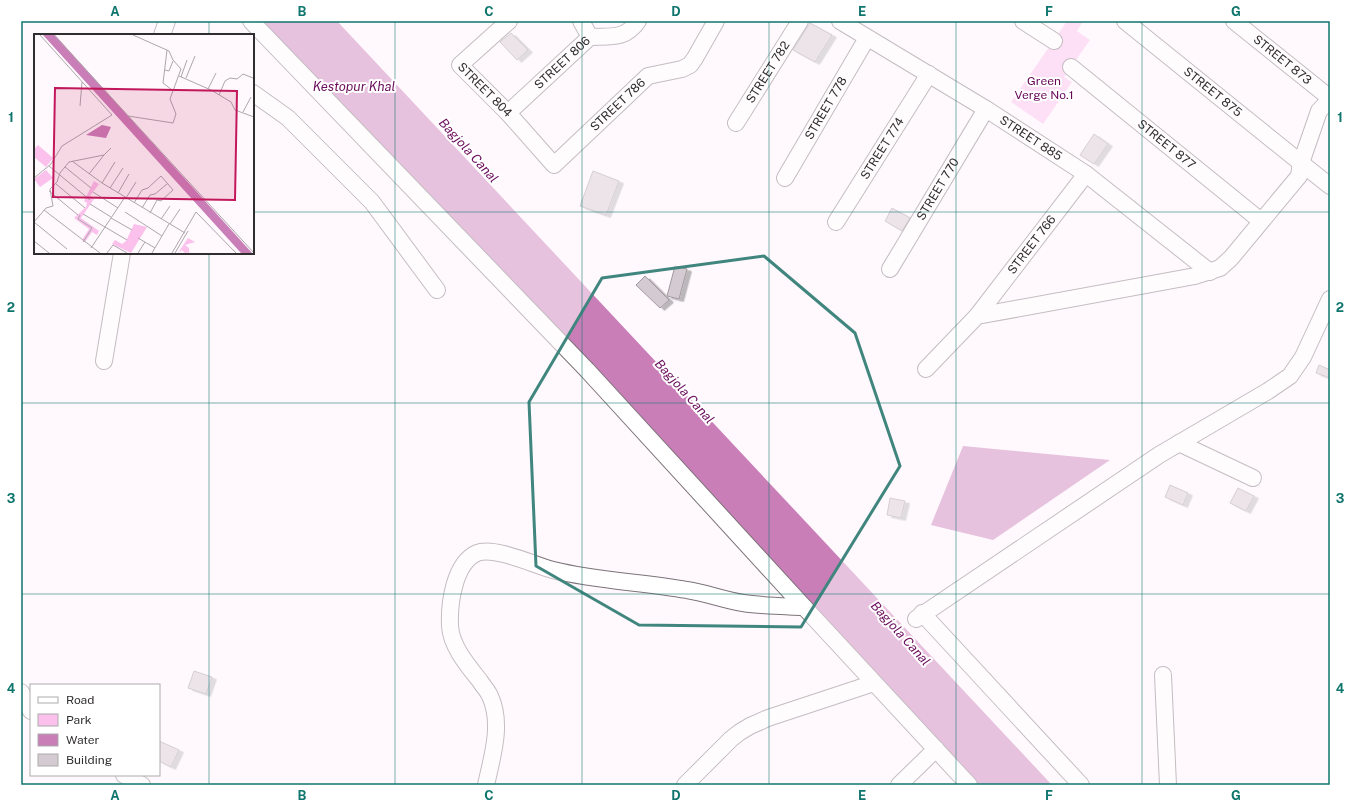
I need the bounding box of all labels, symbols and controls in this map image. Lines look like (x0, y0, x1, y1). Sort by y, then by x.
text: A (110, 4, 120, 19)
text: B (298, 4, 307, 19)
text: C (484, 4, 494, 19)
text: D (671, 4, 681, 19)
text: E (858, 4, 866, 19)
text: F (1045, 4, 1053, 19)
text: G (1231, 4, 1241, 19)
street label: STREET 873 (1251, 32, 1314, 87)
inset map (34, 34, 254, 254)
street label: STREET 806 (532, 34, 593, 92)
street label: STREET 782 (743, 39, 792, 106)
street label: STREET 804 (455, 60, 515, 120)
street label: STREET 875 (1181, 64, 1245, 120)
street label: STREET 778 (802, 74, 850, 142)
park label: Green Verge No.1 (1014, 74, 1074, 102)
street label: STREET 786 (587, 75, 648, 134)
water label: Kestopur Khal (313, 79, 395, 94)
text: 1 (8, 110, 14, 125)
text: 1 (1337, 110, 1343, 125)
street label: STREET 885 (997, 113, 1065, 164)
water label: Bagjola Canal (436, 115, 501, 186)
street label: STREET 774 (858, 115, 907, 182)
street label: STREET 877 (1135, 117, 1198, 172)
street label: STREET 770 (914, 156, 962, 223)
street label: STREET 766 (1005, 212, 1059, 277)
text: 2 (7, 300, 15, 315)
text: 2 (1336, 300, 1344, 315)
water label: Bagjola Canal (652, 356, 717, 427)
text: 3 (7, 491, 16, 506)
text: 3 (1336, 491, 1345, 506)
water label: Bagjola Canal (868, 598, 933, 669)
text: 4 (7, 681, 16, 696)
text: 4 (1336, 681, 1345, 696)
legend (30, 684, 160, 776)
text: Road (66, 693, 94, 707)
text: Park (66, 713, 92, 727)
text: Water (66, 733, 100, 747)
text: Building (66, 753, 112, 767)
text: A (110, 788, 120, 803)
text: B (298, 788, 307, 803)
text: C (484, 788, 494, 803)
text: D (671, 788, 681, 803)
text: E (858, 788, 866, 803)
text: F (1045, 788, 1053, 803)
text: G (1231, 788, 1241, 803)

